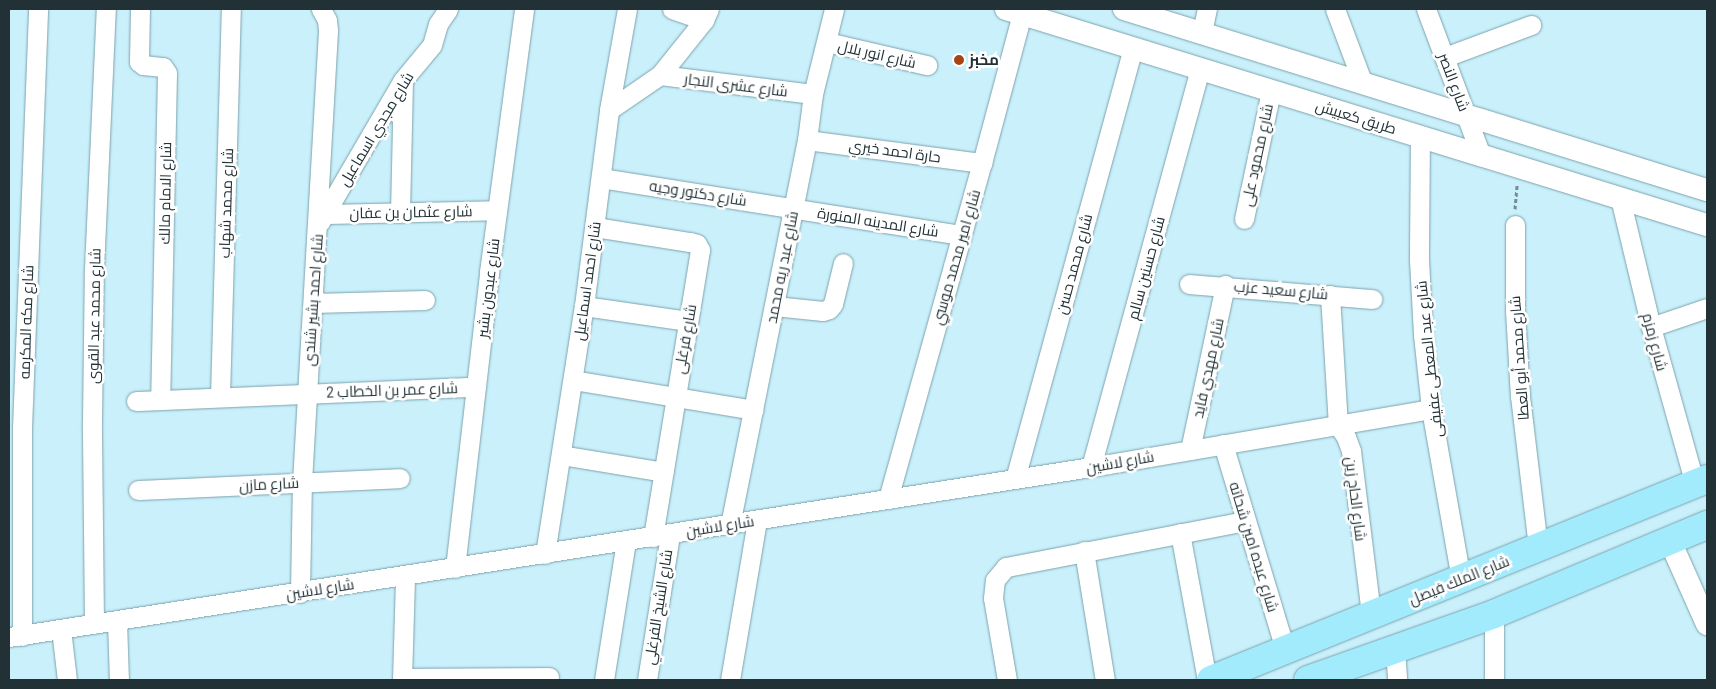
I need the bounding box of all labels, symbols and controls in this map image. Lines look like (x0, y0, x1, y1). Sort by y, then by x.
street label: شارع انور بلال (836, 36, 918, 72)
street label: شارع النصر (1435, 50, 1473, 114)
place label: مخبز (969, 51, 999, 69)
marker: مخبز (953, 54, 965, 66)
street label: شارع مجدي اسماعيل (335, 69, 417, 189)
street label: شارع عشرى النجار (683, 70, 789, 100)
street label: طريق كعبيش (1313, 96, 1399, 138)
street label: شارع محمود على (1237, 102, 1277, 208)
street label: حارة احمد خيري (848, 136, 942, 166)
street label: شارع الامام مالك (155, 142, 175, 244)
street label: شارع محمد شهاب (215, 147, 237, 259)
street label: شارع دكتور وجيه (648, 176, 748, 210)
street label: شارع امير محمد موسي (928, 187, 984, 327)
street label: شارع عثمان بن عفان (349, 202, 473, 222)
street label: شارع المدينه المنورة (816, 204, 940, 240)
street label: شارع عبد ريه محمد (762, 209, 802, 325)
street label: شارع محمد حسن (1052, 212, 1096, 316)
street label: شارع حسنين سالم (1124, 214, 1168, 322)
street label: شارع احمد اسماعيل (570, 220, 604, 342)
street label: شارع احمد بشير شندى (299, 233, 327, 367)
street label: شارع عبدون بشير (473, 237, 503, 339)
street label: شارع محمد عبد القوى (84, 248, 104, 384)
street label: شارع مكه المكرمه (15, 265, 37, 379)
street label: شارع سعيد عزب (1233, 277, 1329, 303)
street label: شارع عبد المعطى عفيفى (1412, 280, 1446, 438)
street label: شارع محمد أبو العطا (1506, 295, 1532, 421)
street label: شارع فرغلى (670, 303, 700, 375)
street label: شارع زمزم (1639, 311, 1671, 373)
street label: شارع مهدي فايد (1189, 316, 1227, 420)
street label: شارع عمر بن الخطاب 2 (326, 379, 458, 401)
street label: شارع لاشين (1084, 447, 1156, 477)
street label: شارع الحاج زين (1342, 456, 1370, 542)
street label: شارع مازن (239, 473, 299, 495)
street label: شارع عبده امين شحاته (1226, 480, 1282, 614)
street label: شارع لاشين (685, 512, 755, 540)
street label: شارع الشيخ الفرغلي (640, 548, 676, 666)
street label: شارع الملك فيصل (1406, 552, 1512, 608)
street label: شارع لاشين (285, 575, 355, 603)

